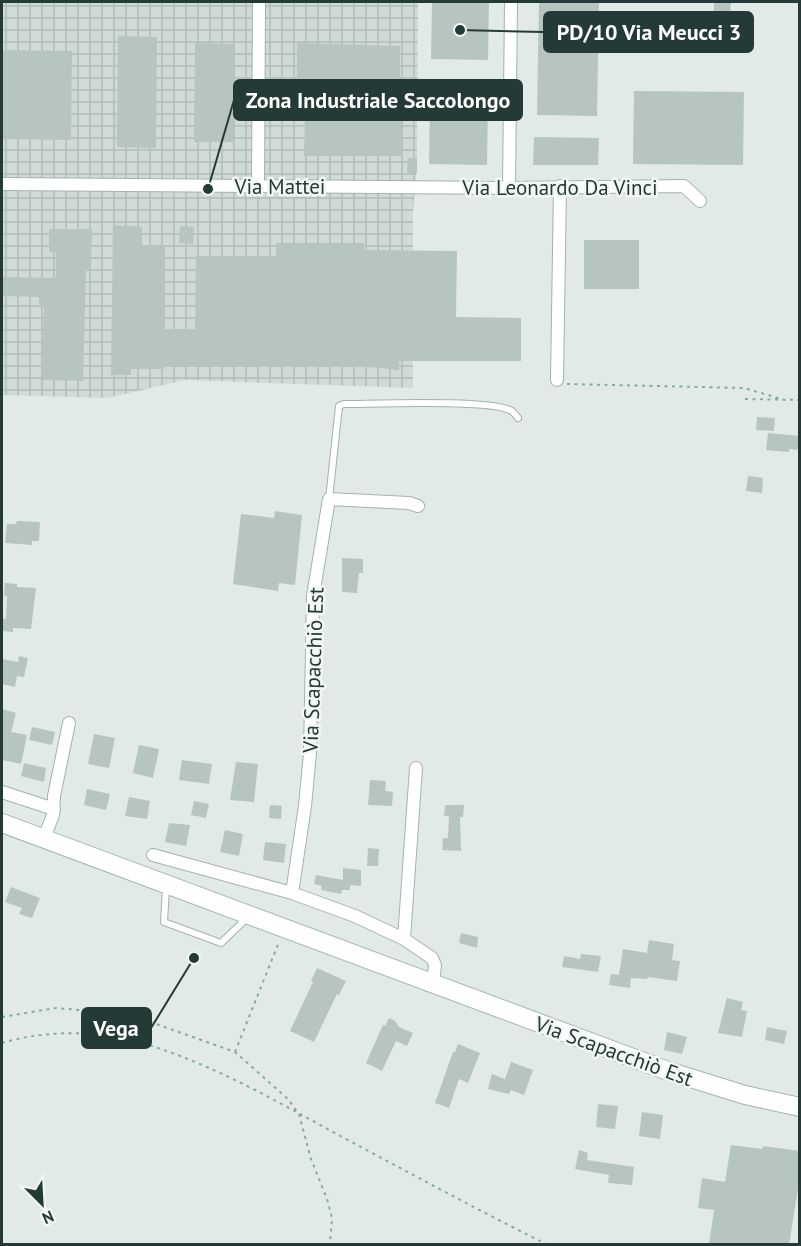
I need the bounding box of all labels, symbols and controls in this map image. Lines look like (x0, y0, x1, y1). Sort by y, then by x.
callout: PD/10 Via Meucci 3 (544, 12, 753, 52)
text: PD/10 Via Meucci 3 (557, 18, 741, 46)
callout: Zona Industriale Saccolongo (234, 80, 522, 120)
text: Zona Industriale Saccolongo (246, 86, 510, 114)
street label: Via Mattei (234, 173, 325, 200)
street label: Via Leonardo Da Vinci (461, 174, 658, 201)
street label: Via Scapacchiò Est (297, 587, 329, 754)
callout: Vega (82, 1008, 151, 1048)
street label: Via Scapacchiò Est (530, 1010, 697, 1092)
text: Vega (92, 1014, 139, 1042)
north arrow (12, 1174, 72, 1234)
text: N (39, 1206, 57, 1229)

